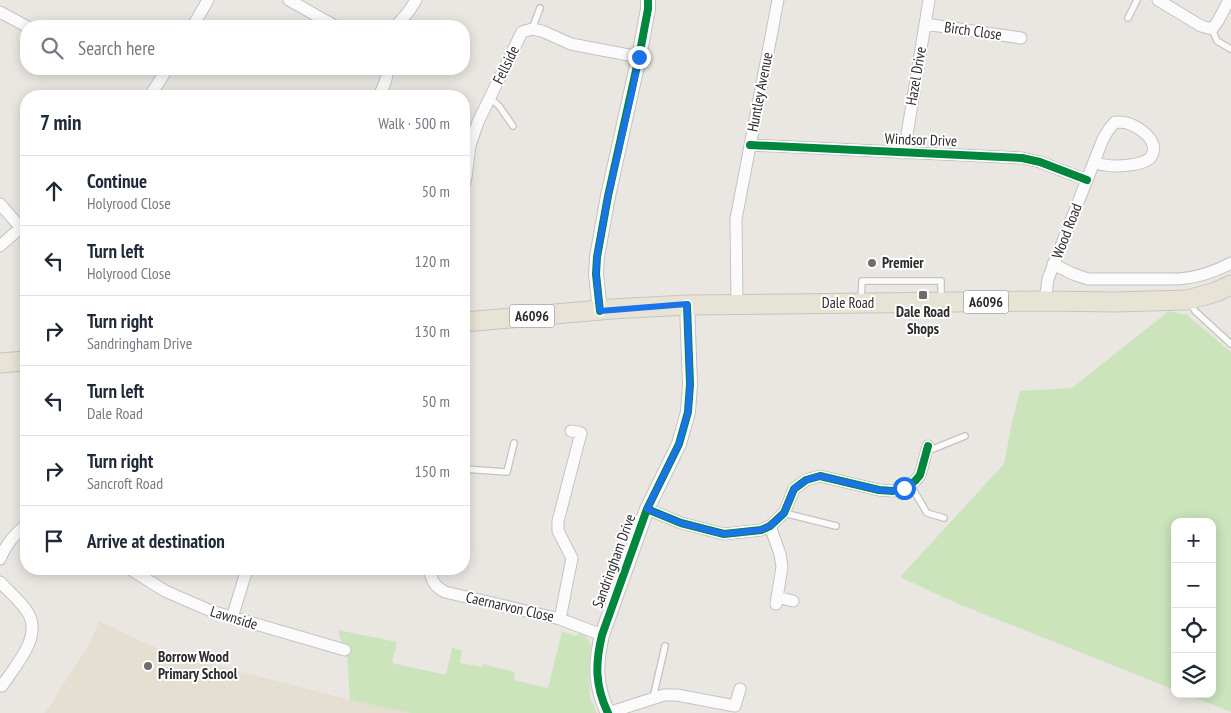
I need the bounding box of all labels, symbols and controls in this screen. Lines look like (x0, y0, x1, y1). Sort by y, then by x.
street label: Birch Close (943, 17, 1003, 44)
search box (20, 20, 470, 75)
icon: search (38, 34, 66, 62)
text: Search here (78, 36, 155, 60)
street label: Fellside (488, 42, 523, 87)
street label: Hazel Drive (901, 45, 930, 107)
route end (628, 46, 651, 69)
street label: Huntley Avenue (742, 51, 777, 133)
text: 7 min (40, 109, 82, 136)
text: Walk · 500 m (378, 113, 450, 133)
street label: Windsor Drive (884, 129, 958, 150)
text: Continue (87, 169, 147, 193)
icon: ahead (40, 177, 68, 205)
text: 50 m (422, 181, 450, 201)
text: Holyrood Close (87, 193, 171, 213)
street label: Wood Road (1047, 200, 1086, 261)
text: Turn left (87, 239, 144, 263)
icon: left (40, 247, 68, 275)
text: 120 m (415, 251, 450, 271)
place label: Premier (882, 253, 924, 272)
marker: Premier (866, 257, 878, 269)
text: Holyrood Close (87, 263, 171, 283)
marker: Dale Road Shops (917, 289, 929, 301)
road number: A6096 (964, 290, 1008, 314)
street label: Dale Road (822, 293, 874, 312)
place label: Dale Road Shops (896, 302, 950, 338)
road number: A6096 (510, 304, 554, 328)
text: Turn right (87, 309, 153, 333)
icon: right (40, 317, 68, 345)
text: 130 m (415, 321, 450, 341)
text: Sandringham Drive (87, 333, 192, 353)
text: Turn left (87, 379, 144, 403)
icon: left (40, 387, 68, 415)
text: 50 m (422, 391, 450, 411)
text: Dale Road (87, 403, 143, 423)
text: Turn right (87, 449, 153, 473)
icon: right (40, 457, 68, 485)
text: 150 m (415, 461, 450, 481)
text: Sancroft Road (87, 473, 163, 493)
route start (893, 477, 916, 500)
street label: Sandringham Drive (588, 511, 639, 610)
map controls (1171, 518, 1216, 698)
button: + (1171, 518, 1216, 563)
icon: arrive (40, 527, 68, 555)
text: Arrive at destination (87, 529, 225, 553)
button: − (1171, 563, 1216, 608)
street label: Caernarvon Close (464, 587, 556, 626)
street label: Lawnside (208, 601, 260, 634)
button: locate (1171, 608, 1216, 653)
place label: Borrow Wood Primary School (158, 647, 238, 683)
button: layers (1171, 653, 1216, 698)
marker: Borrow Wood Primary School (142, 660, 154, 672)

